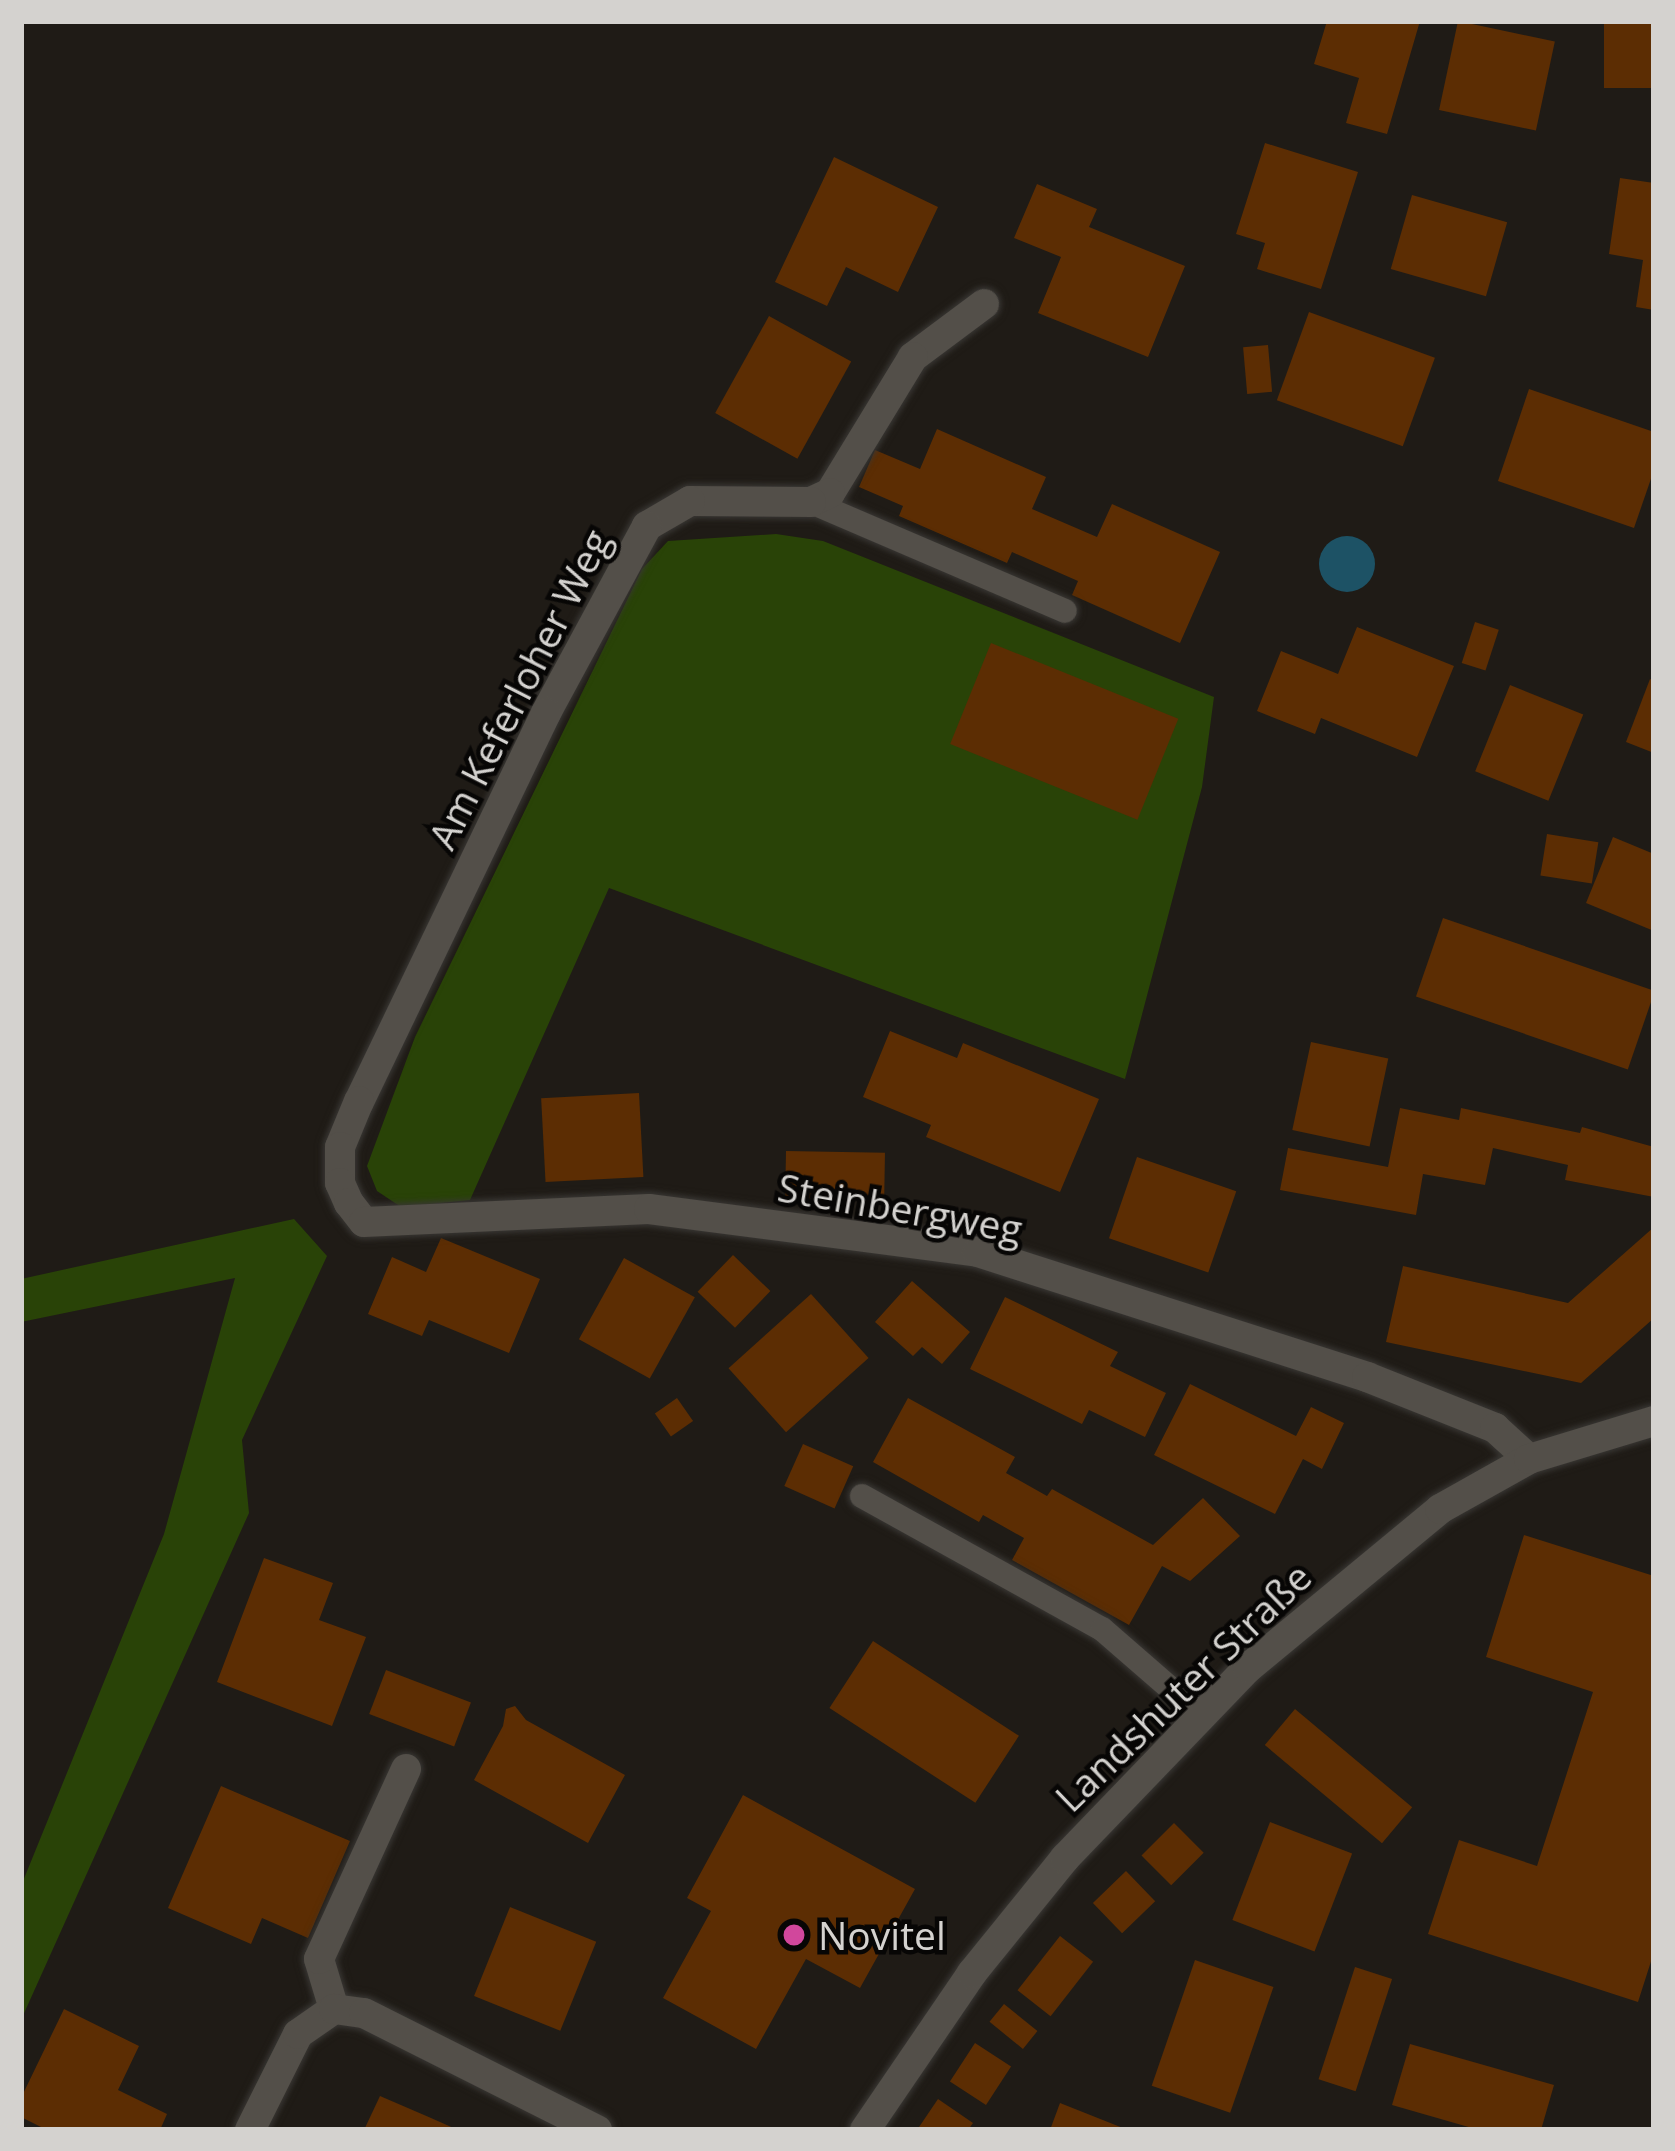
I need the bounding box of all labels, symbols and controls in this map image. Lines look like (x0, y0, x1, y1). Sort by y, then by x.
street label: Am Keferloher Weg (418, 522, 620, 856)
street label: Steinbergweg (774, 1163, 1026, 1253)
street label: Landshuter Straße (1045, 1553, 1321, 1821)
place label: Novitel (818, 1912, 946, 1958)
marker: Novitel (781, 1922, 807, 1948)

